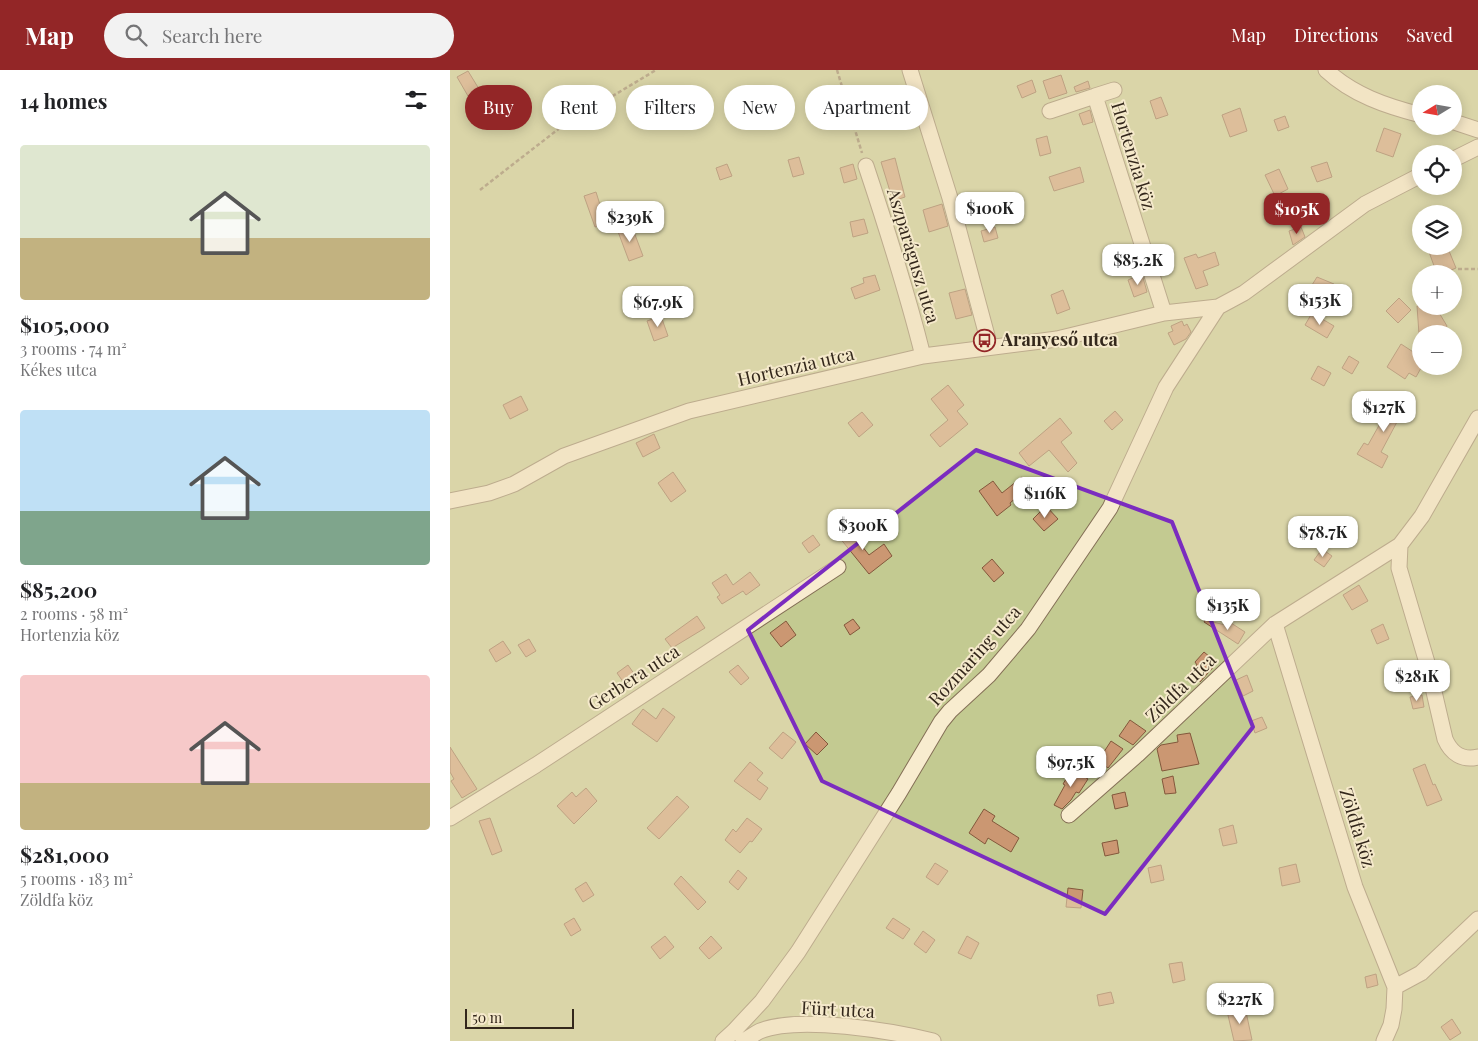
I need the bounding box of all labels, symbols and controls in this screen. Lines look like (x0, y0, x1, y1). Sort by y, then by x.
search box (104, 13, 454, 58)
text: Map (25, 19, 74, 51)
icon: search (122, 21, 150, 49)
text: Search here (162, 22, 262, 48)
text: Map (1231, 23, 1266, 47)
text: Directions (1294, 23, 1378, 47)
text: Saved (1406, 23, 1453, 47)
chip: Buy (465, 85, 532, 130)
chip: Rent (542, 85, 616, 130)
chip: Filters (626, 85, 714, 130)
chip: New (724, 85, 795, 130)
chip: Apartment (805, 85, 928, 130)
north arrow (1412, 85, 1462, 135)
map controls (1412, 85, 1462, 375)
text: 14 homes (20, 86, 107, 114)
icon: filters (402, 86, 430, 114)
street label: Hortenzia köz (1106, 99, 1162, 213)
button: locate (1412, 145, 1462, 195)
icon: home (180, 178, 270, 268)
street label: Aszparágusz utca (882, 184, 946, 326)
pin: $100K (955, 191, 1025, 234)
pin: $105K (1262, 192, 1332, 235)
text: $100K (966, 197, 1014, 218)
text: $105K (1275, 198, 1319, 219)
pin: $239K (595, 200, 665, 243)
button: layers (1412, 205, 1462, 255)
text: $239K (607, 206, 653, 227)
pin: $85.2K (1097, 244, 1179, 286)
text: $85.2K (1113, 249, 1163, 270)
button: + (1412, 265, 1462, 315)
pin: $153K (1285, 284, 1355, 326)
pin: $67.9K (617, 286, 699, 328)
text: $153K (1299, 289, 1341, 310)
text: $67.9K (633, 291, 683, 312)
text: $105,000 (20, 310, 110, 338)
button: − (1412, 325, 1462, 375)
place label: Aranyeső utca (1000, 327, 1119, 351)
bus stop icon: Aranyeső utca (973, 328, 997, 352)
text: 3 rooms · 74 m² (20, 338, 127, 359)
street label: Hortenzia utca (735, 341, 856, 391)
text: Kékes utca (20, 359, 97, 380)
pin: $127K (1349, 390, 1419, 433)
text: $127K (1363, 396, 1405, 417)
icon: home (180, 443, 270, 533)
pin: $116K (1010, 476, 1080, 519)
text: $116K (1024, 482, 1066, 503)
pin: $300K (828, 508, 898, 551)
text: $300K (839, 514, 888, 535)
pin: $78.7K (1282, 516, 1364, 558)
text: $78.7K (1299, 521, 1347, 542)
text: $85,200 (20, 575, 97, 603)
pin: $135K (1193, 588, 1263, 631)
text: $135K (1207, 594, 1249, 615)
street label: Rozmaring utca (923, 600, 1026, 711)
text: 2 rooms · 58 m² (20, 603, 128, 624)
text: Hortenzia köz (20, 624, 119, 645)
street label: Gerbera utca (583, 639, 684, 716)
street label: Zöldfa utca (1140, 648, 1221, 727)
pin: $281K (1382, 660, 1452, 702)
text: $281K (1395, 665, 1439, 686)
icon: home (180, 708, 270, 798)
pin: $97.5K (1030, 746, 1112, 788)
text: $97.5K (1047, 751, 1095, 772)
street label: Zöldfa köz (1334, 785, 1381, 871)
text: $281,000 (20, 840, 109, 868)
text: 5 rooms · 183 m² (20, 868, 133, 889)
text: Zöldfa köz (20, 889, 93, 910)
pin: $227K (1205, 982, 1275, 1025)
text: $227K (1218, 988, 1262, 1009)
street label: Fürt utca (801, 995, 876, 1023)
scale bar (465, 1006, 574, 1029)
text: 50 m (472, 1008, 502, 1027)

